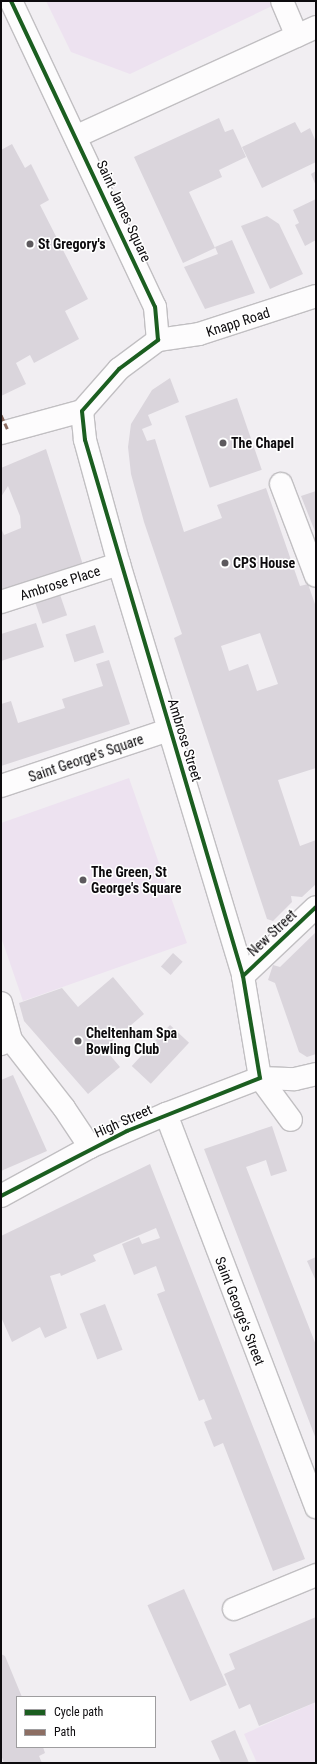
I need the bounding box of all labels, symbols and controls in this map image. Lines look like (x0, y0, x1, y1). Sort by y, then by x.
street label: Saint James Square (93, 158, 155, 264)
place label: St Gregory's (38, 236, 106, 252)
marker: St Gregory's (25, 239, 35, 249)
street label: Knapp Road (204, 304, 272, 340)
place label: The Chapel (231, 435, 294, 451)
marker: The Chapel (218, 438, 228, 448)
place label: CPS House (233, 555, 295, 571)
marker: CPS House (220, 558, 230, 568)
street label: Ambrose Place (18, 562, 102, 604)
street label: Ambrose Street (164, 697, 206, 783)
street label: Saint George's Square (26, 730, 146, 786)
place label: The Green, St George's Square (91, 864, 181, 896)
marker: The Green, St George's Square (78, 875, 88, 885)
street label: New Street (244, 906, 300, 960)
place label: Cheltenham Spa Bowling Club (86, 1025, 177, 1058)
marker: Cheltenham Spa Bowling Club (73, 1036, 83, 1046)
street label: High Street (91, 1101, 155, 1141)
street label: Saint George's Street (212, 1254, 268, 1368)
legend (16, 1696, 156, 1748)
text: Cycle path (54, 1705, 103, 1719)
text: Path (54, 1725, 76, 1739)

